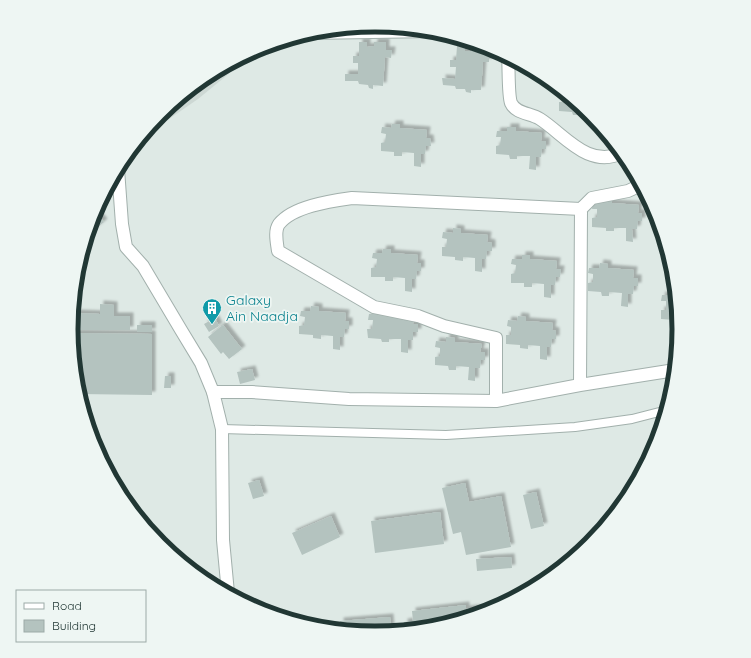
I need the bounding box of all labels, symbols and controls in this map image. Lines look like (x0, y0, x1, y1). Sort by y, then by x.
place label: Galaxy Ain Naadja (226, 291, 298, 325)
building icon: Galaxy Ain Naadja (201, 297, 223, 325)
legend (16, 590, 146, 642)
text: Road (52, 598, 82, 613)
text: Building (52, 618, 96, 633)

